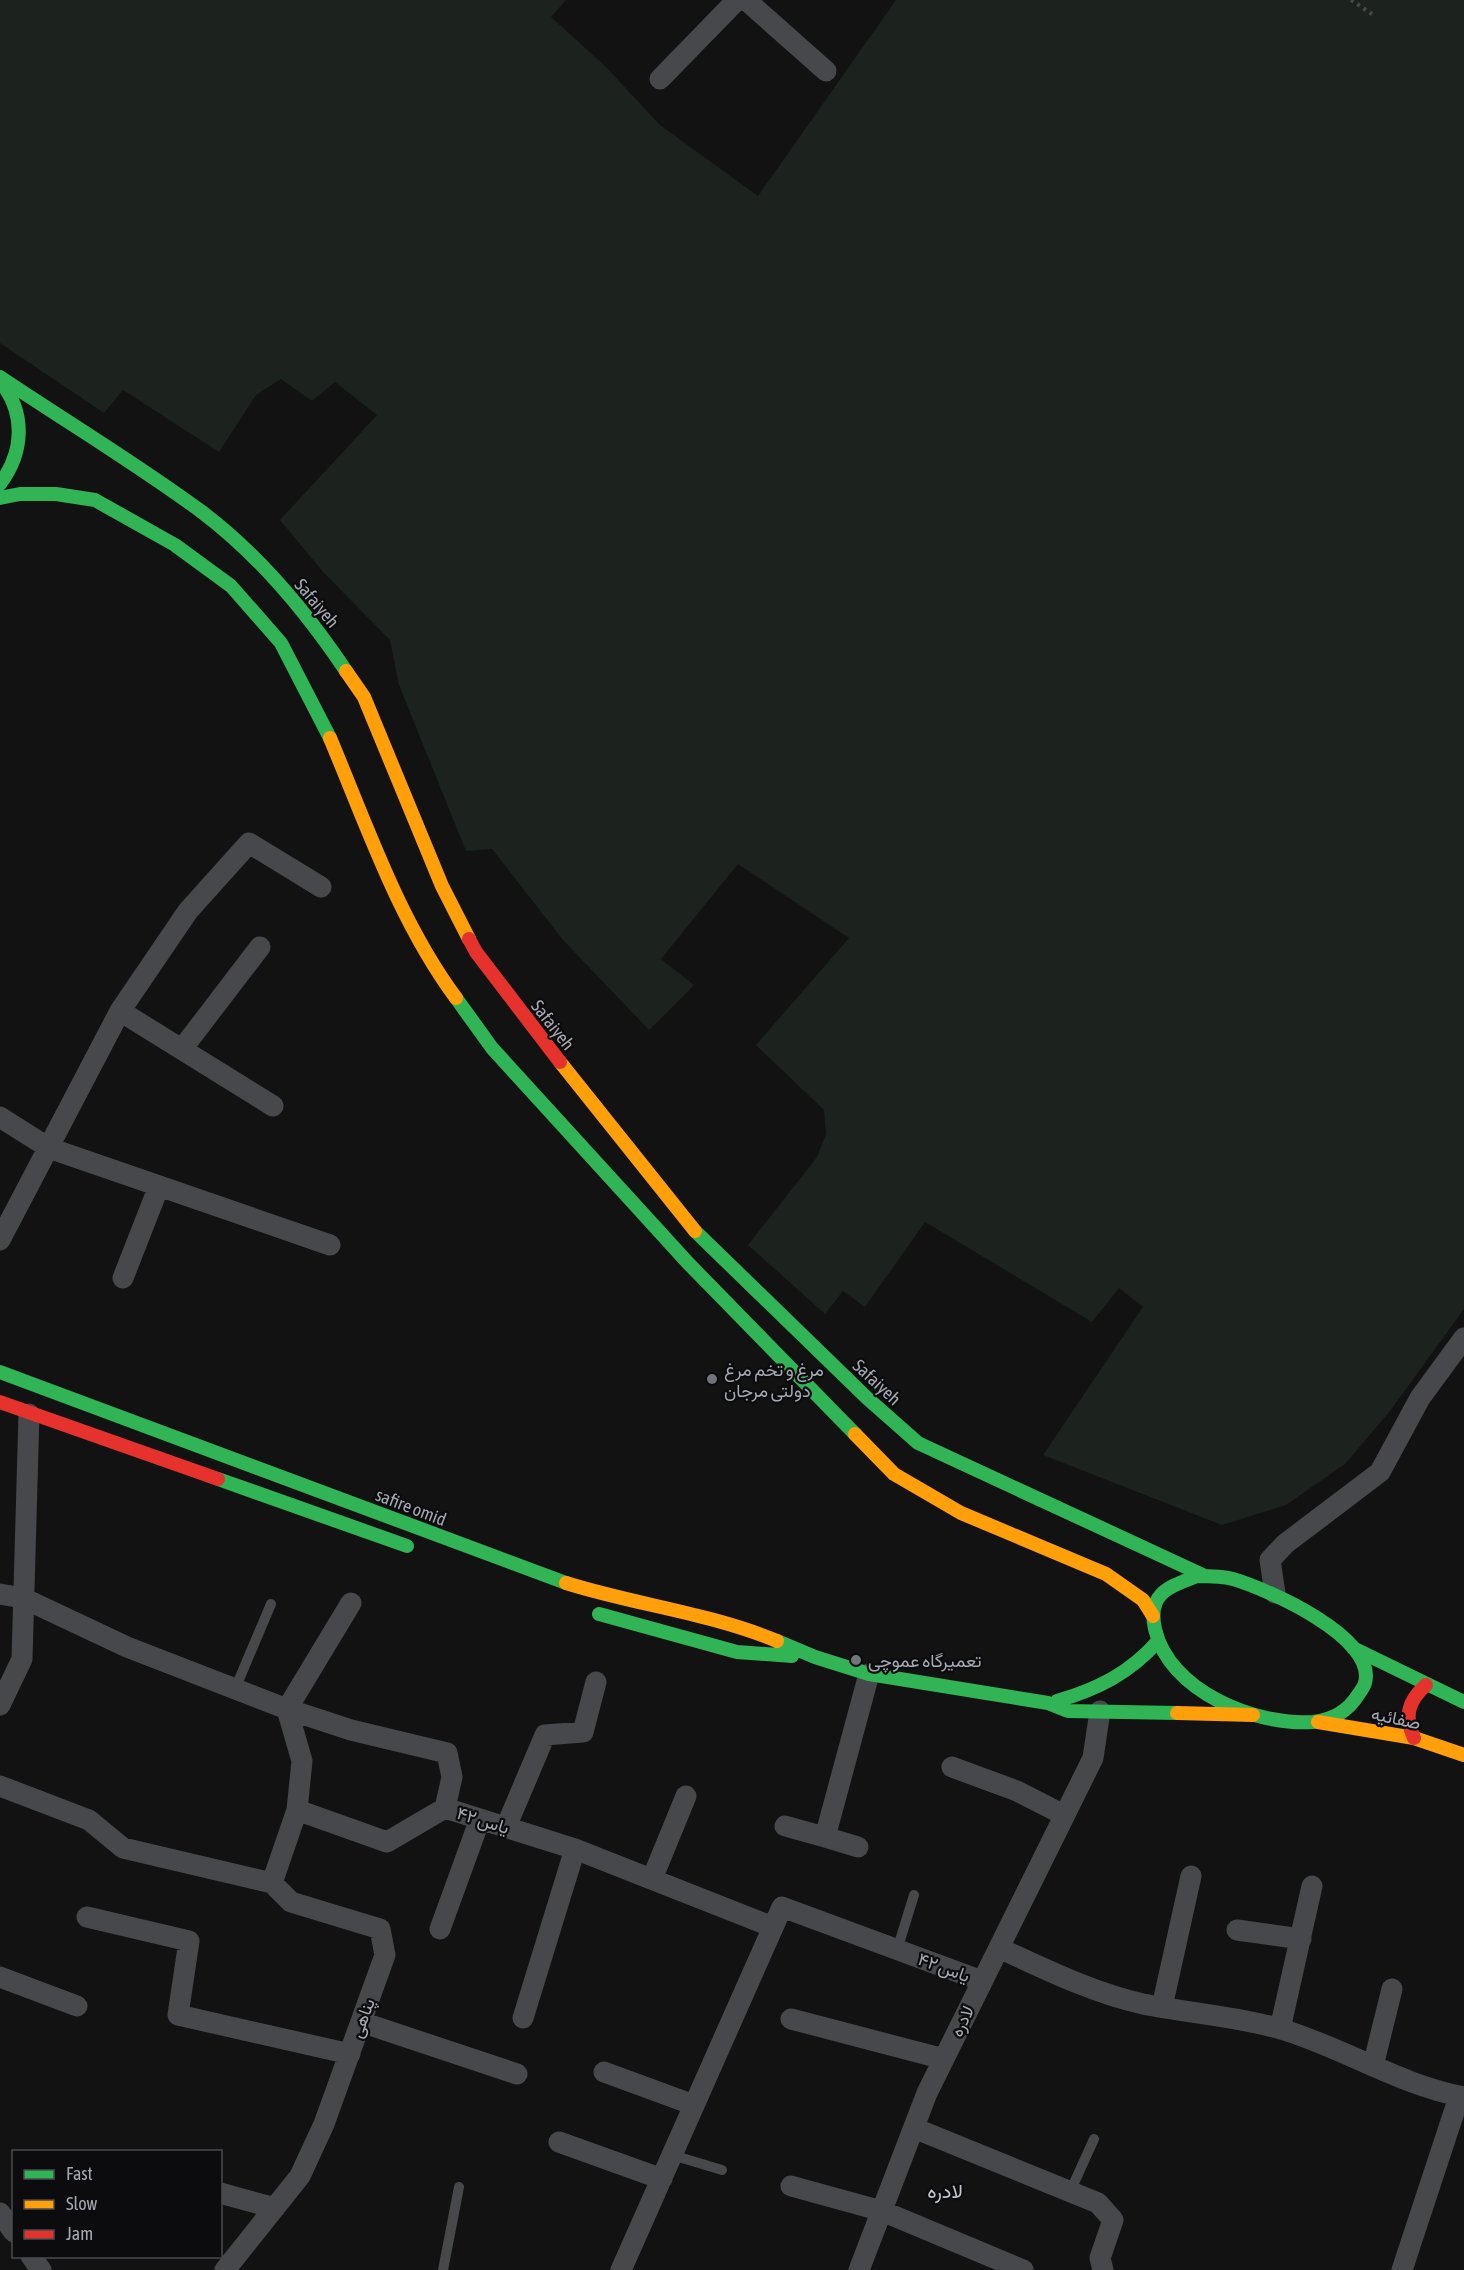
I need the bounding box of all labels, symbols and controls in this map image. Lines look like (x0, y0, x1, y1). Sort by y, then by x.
street label: Safaiyeh (290, 574, 344, 632)
street label: Safaiyeh (527, 996, 579, 1054)
street label: Safaiyeh (849, 1355, 905, 1409)
place label: مرغ و تخم مرغ دولتی مرجان (724, 1359, 824, 1402)
marker: مرغ و تخم مرغ دولتی مرجان (705, 1372, 719, 1386)
street label: safire omid (373, 1484, 449, 1530)
place label: تعمیرگاه عموچی (868, 1650, 982, 1673)
marker: تعمیرگاه عموچی (849, 1653, 863, 1667)
street label: صفائیه (1369, 1703, 1423, 1733)
street label: یاس ۴۲ (454, 1802, 512, 1839)
street label: یاس ۴۲ (915, 1948, 973, 1987)
street label: پناهی (345, 1995, 381, 2041)
street label: لادره (946, 2002, 979, 2040)
legend (12, 2150, 222, 2258)
text: Fast (66, 2163, 93, 2184)
district label: لادره (927, 2179, 963, 2204)
text: Slow (66, 2193, 97, 2214)
text: Jam (66, 2223, 93, 2244)

